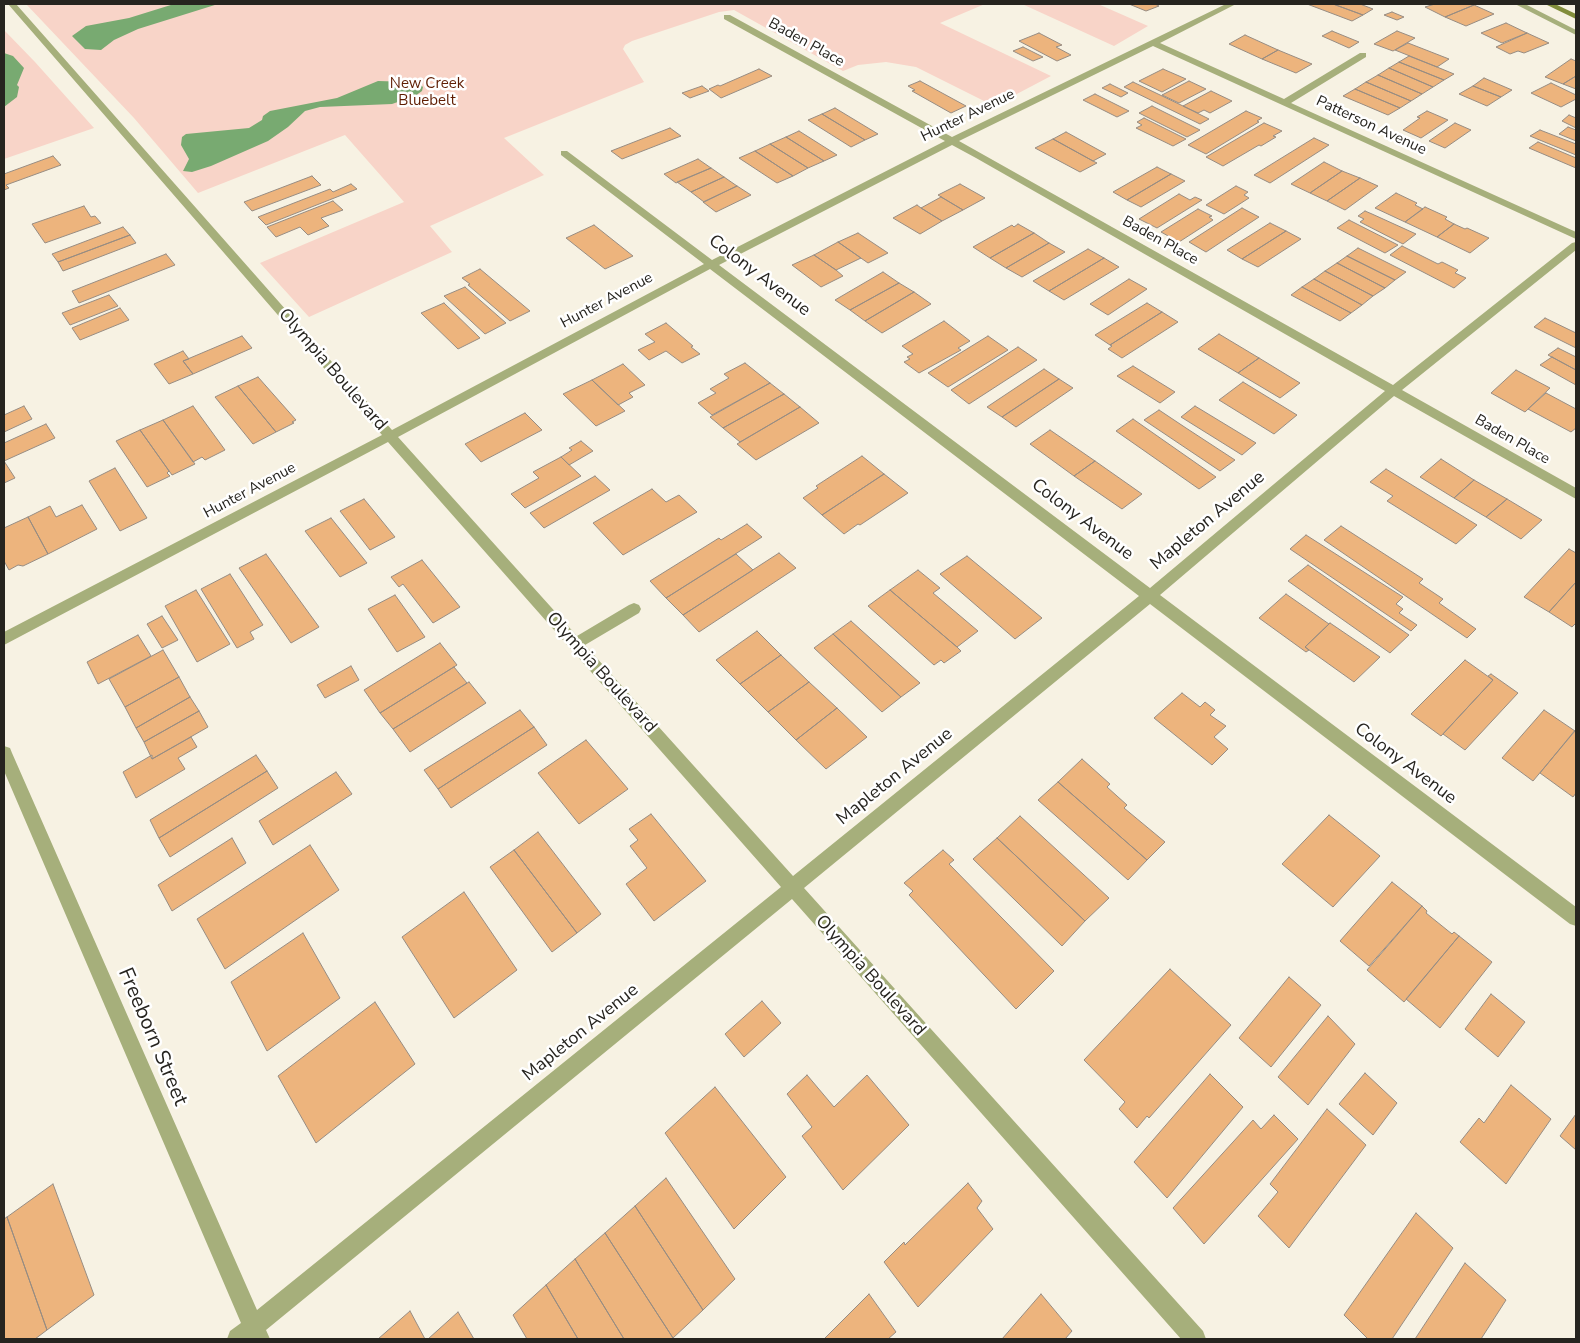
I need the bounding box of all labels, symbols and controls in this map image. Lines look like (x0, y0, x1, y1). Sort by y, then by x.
street label: Baden Place (765, 15, 847, 71)
park label: New Creek Bluebelt (390, 75, 464, 110)
street label: Hunter Avenue (918, 86, 1018, 146)
street label: Patterson Avenue (1313, 93, 1429, 159)
street label: Baden Place (1119, 213, 1201, 269)
street label: Colony Avenue (704, 231, 814, 321)
street label: Hunter Avenue (558, 269, 656, 333)
street label: Olympia Boulevard (273, 304, 391, 436)
street label: Baden Place (1471, 411, 1553, 469)
street label: Hunter Avenue (201, 459, 299, 523)
street label: Mapleton Avenue (1146, 467, 1270, 575)
street label: Colony Avenue (1027, 475, 1137, 565)
street label: Olympia Boulevard (541, 608, 661, 738)
street label: Colony Avenue (1350, 719, 1460, 809)
street label: Mapleton Avenue (833, 724, 957, 830)
street label: Olympia Boulevard (810, 911, 930, 1041)
street label: Freeborn Street (112, 964, 192, 1110)
street label: Mapleton Avenue (519, 980, 643, 1086)

